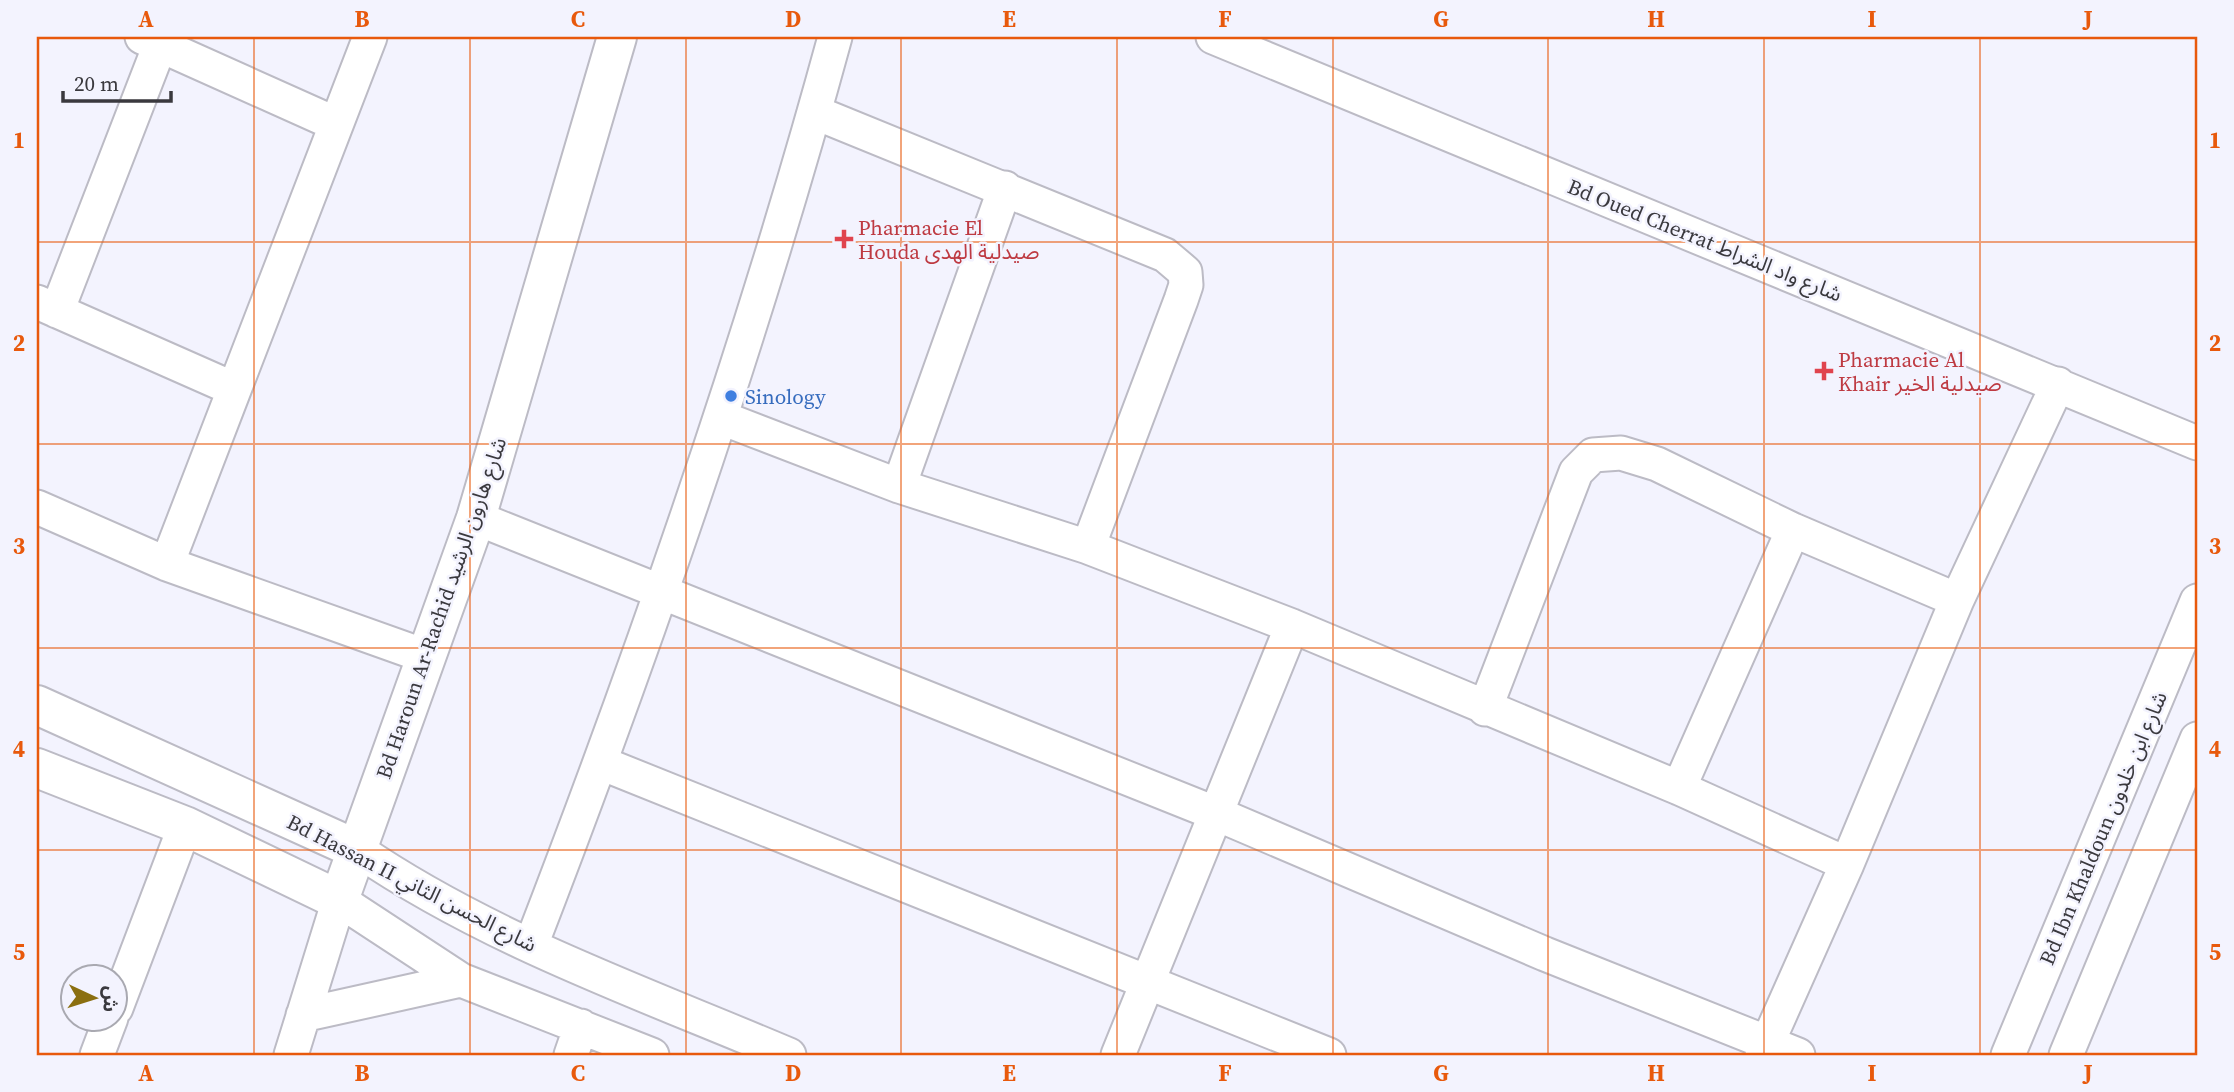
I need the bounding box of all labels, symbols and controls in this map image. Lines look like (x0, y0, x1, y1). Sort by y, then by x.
text: A (138, 3, 154, 35)
text: B (355, 3, 370, 35)
text: C (571, 3, 585, 35)
text: D (785, 3, 801, 35)
text: E (1002, 3, 1016, 35)
text: F (1218, 3, 1232, 35)
text: G (1433, 3, 1449, 35)
text: H (1647, 3, 1665, 35)
text: I (1868, 3, 1877, 35)
text: J (2081, 3, 2093, 35)
scale bar (63, 60, 172, 104)
text: 20 m (74, 69, 119, 98)
text: 1 (13, 124, 25, 156)
text: 1 (2209, 124, 2221, 156)
street label: Bd Oued Cherrat شارع واد الشراط (1563, 172, 1847, 309)
place label: Pharmacie El Houda صيدلية الهدى (858, 213, 1039, 266)
marker: Pharmacie El Houda صيدلية الهدى (836, 231, 852, 247)
text: 2 (13, 327, 25, 359)
text: 2 (2209, 327, 2221, 359)
place label: Pharmacie Al Khair صيدلية الخير (1838, 345, 2002, 398)
marker: Pharmacie Al Khair صيدلية الخير (1816, 363, 1832, 379)
place label: Sinology (745, 382, 826, 411)
marker: Sinology (723, 388, 739, 404)
street label: Bd Haroun Ar-Rachid شارع هارون الرشيد (369, 433, 514, 783)
text: 3 (13, 530, 25, 562)
text: 3 (2209, 530, 2221, 562)
street label: Bd Ibn Khaldoun شارع ابن خلدون (2032, 687, 2175, 970)
text: 4 (13, 733, 25, 765)
text: 4 (2209, 733, 2221, 765)
street label: Bd Hassan II شارع الحسن الثاني (281, 807, 542, 960)
text: 5 (13, 936, 25, 968)
text: 5 (2209, 936, 2221, 968)
north arrow (60, 962, 130, 1032)
text: ش (97, 985, 125, 1013)
text: A (138, 1057, 154, 1089)
text: B (355, 1057, 370, 1089)
text: C (571, 1057, 585, 1089)
text: D (785, 1057, 801, 1089)
text: E (1002, 1057, 1016, 1089)
text: F (1218, 1057, 1232, 1089)
text: G (1433, 1057, 1449, 1089)
text: H (1647, 1057, 1665, 1089)
text: I (1868, 1057, 1877, 1089)
text: J (2081, 1057, 2093, 1089)

